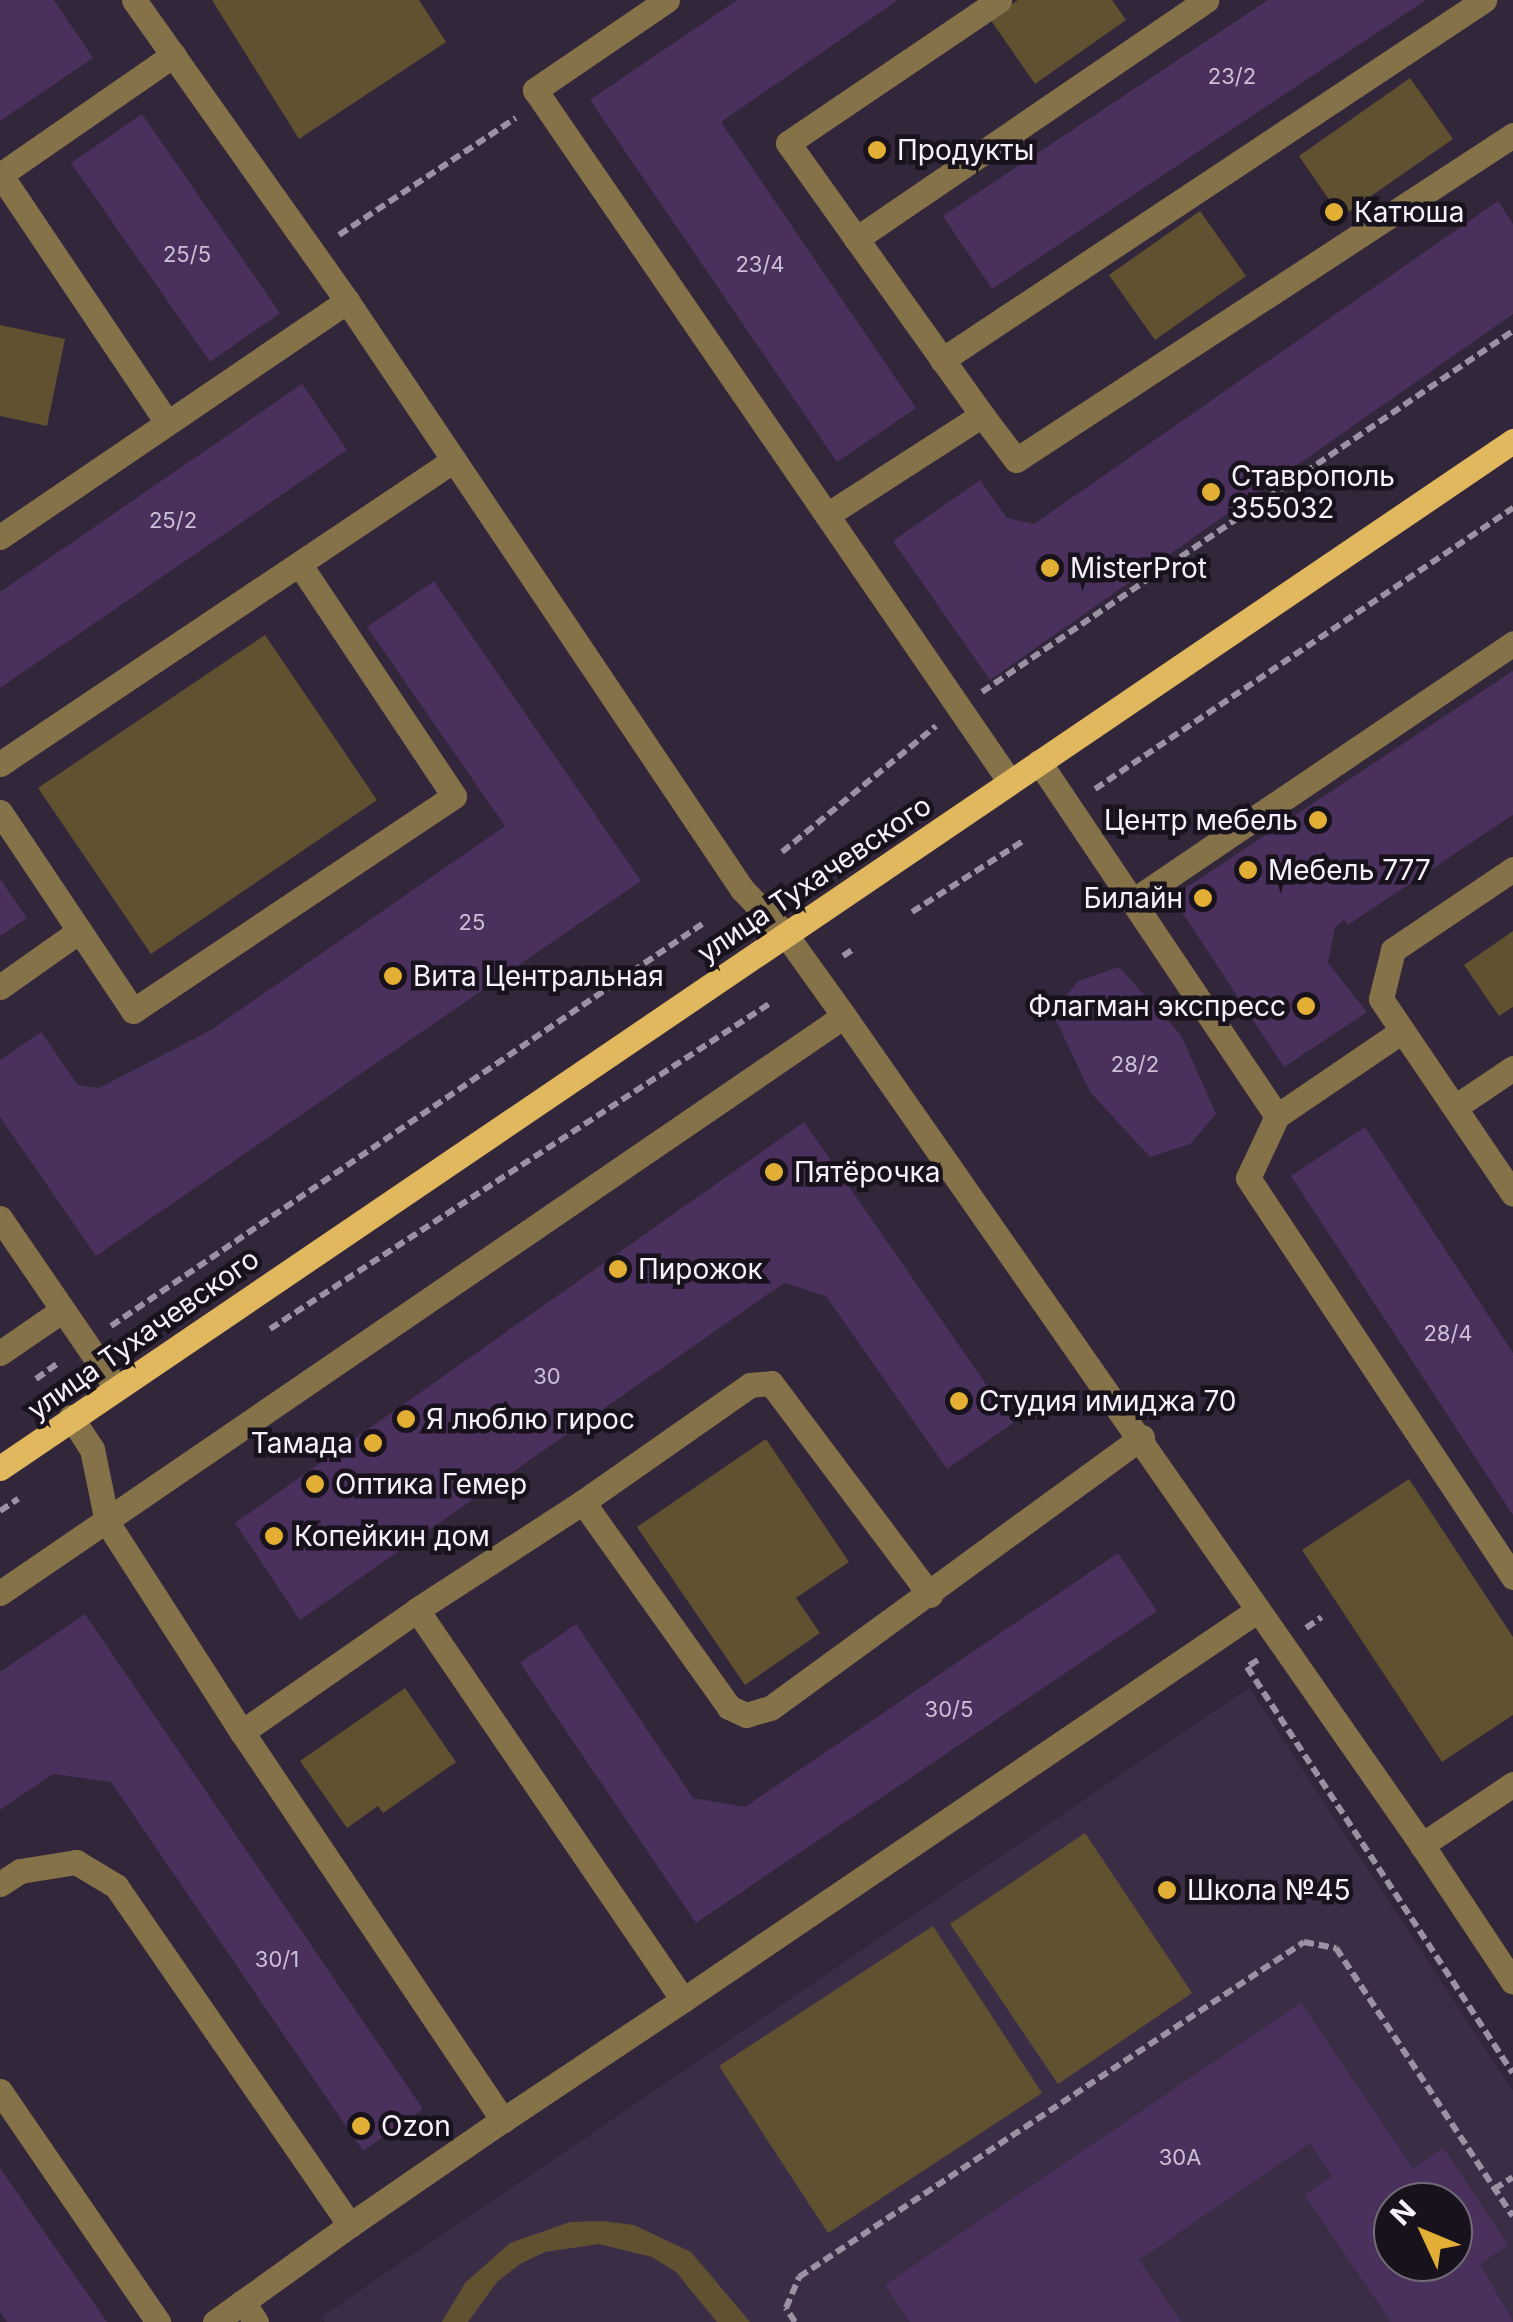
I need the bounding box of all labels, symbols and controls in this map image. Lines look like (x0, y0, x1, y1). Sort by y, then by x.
house number: 23/2 (1208, 64, 1256, 90)
place label: Продукты (897, 133, 1034, 167)
marker: Продукты (866, 139, 888, 161)
place label: Катюша (1354, 195, 1464, 229)
marker: Катюша (1323, 201, 1345, 223)
house number: 25/5 (163, 242, 211, 268)
house number: 23/4 (735, 252, 785, 278)
place label: Ставрополь 355032 (1231, 459, 1395, 525)
marker: Ставрополь 355032 (1200, 481, 1222, 503)
house number: 25/2 (149, 508, 197, 534)
place label: MisterProt (1070, 551, 1207, 585)
marker: MisterProt (1039, 557, 1061, 579)
street label: улица Тухачевского (691, 788, 937, 970)
place label: Центр мебель (1104, 803, 1298, 837)
marker: Центр мебель (1307, 809, 1329, 831)
place label: Мебель 777 (1268, 853, 1431, 887)
marker: Мебель 777 (1237, 859, 1259, 881)
place label: Билайн (1083, 881, 1183, 915)
marker: Билайн (1192, 887, 1214, 909)
house number: 25 (459, 910, 485, 936)
place label: Вита Центральная (413, 959, 664, 993)
marker: Вита Центральная (382, 965, 404, 987)
place label: Флагман экспресс (1028, 989, 1286, 1023)
marker: Флагман экспресс (1295, 995, 1317, 1017)
house number: 28/2 (1111, 1052, 1159, 1078)
place label: Пятёрочка (794, 1155, 941, 1189)
marker: Пятёрочка (763, 1161, 785, 1183)
street label: улица Тухачевского (21, 1241, 265, 1427)
place label: Пирожок (638, 1252, 763, 1286)
marker: Пирожок (607, 1258, 629, 1280)
house number: 28/4 (1423, 1321, 1473, 1347)
house number: 30 (533, 1364, 561, 1390)
place label: Студия имиджа 70 (979, 1384, 1237, 1418)
marker: Студия имиджа 70 (948, 1390, 970, 1412)
place label: Я люблю гирос (426, 1402, 635, 1436)
marker: Я люблю гирос (395, 1408, 417, 1430)
place label: Тамада (251, 1426, 353, 1460)
marker: Тамада (362, 1432, 384, 1454)
place label: Оптика Гемер (335, 1467, 527, 1501)
marker: Оптика Гемер (304, 1473, 326, 1495)
place label: Копейкин дом (294, 1519, 490, 1553)
marker: Копейкин дом (263, 1525, 285, 1547)
house number: 30/5 (925, 1697, 973, 1723)
place label: Школа №45 (1187, 1873, 1351, 1907)
marker: Школа №45 (1156, 1879, 1178, 1901)
house number: 30/1 (255, 1947, 299, 1973)
place label: Ozon (381, 2109, 451, 2143)
marker: Ozon (350, 2115, 372, 2137)
house number: 30А (1159, 2145, 1201, 2171)
north arrow (1373, 2182, 1473, 2282)
text: N (1383, 2193, 1423, 2232)

